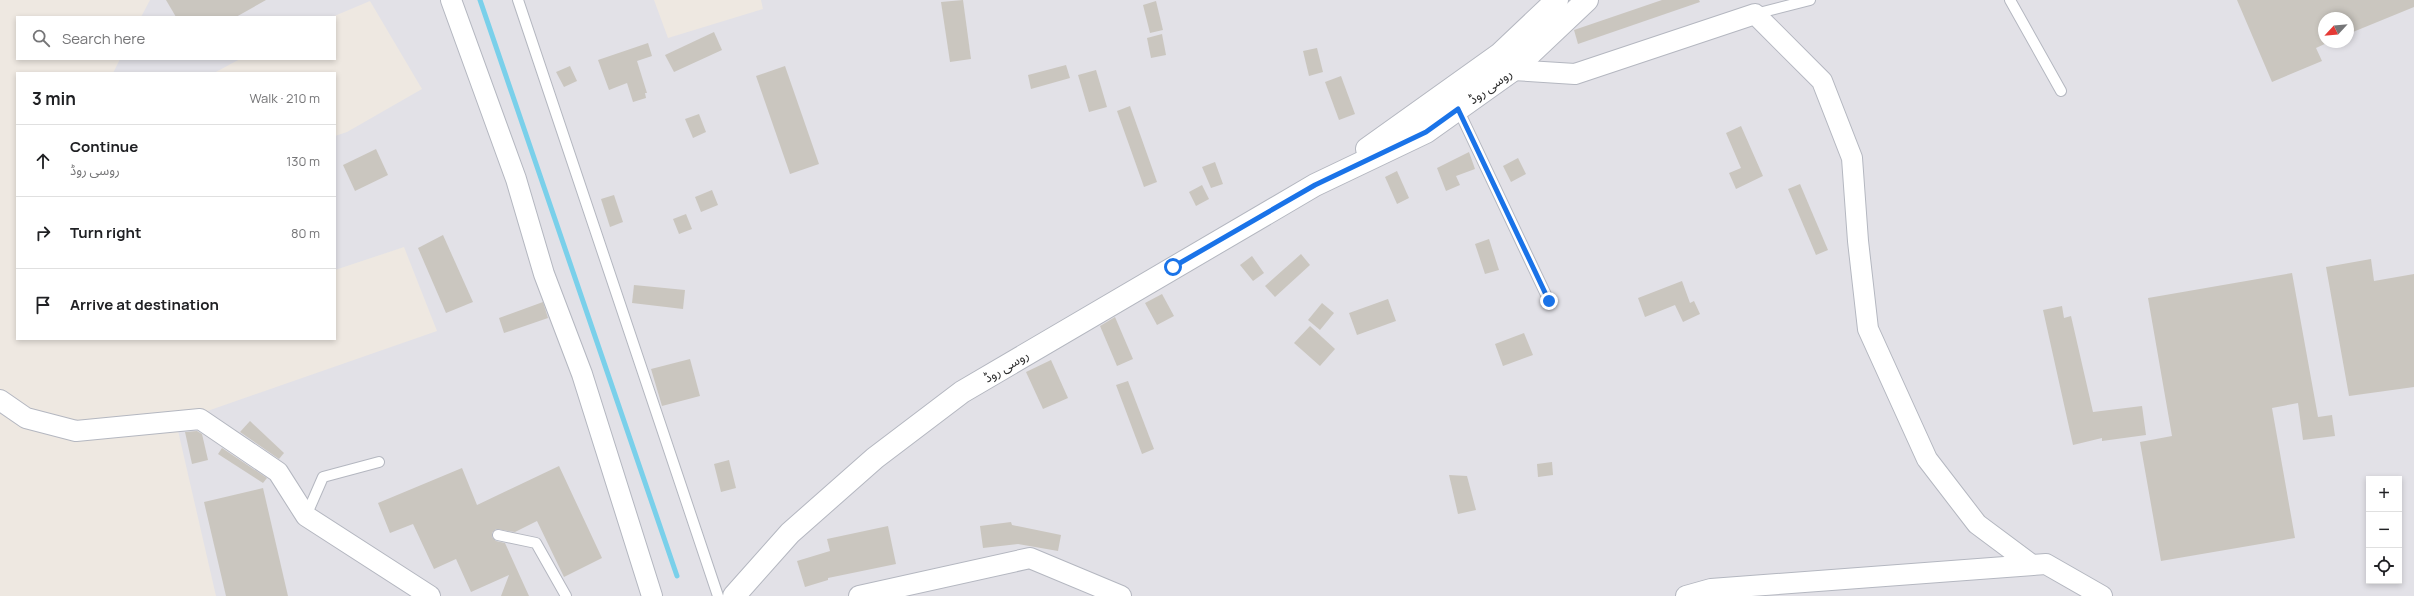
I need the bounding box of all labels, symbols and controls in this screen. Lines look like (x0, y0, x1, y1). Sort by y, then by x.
north arrow (2318, 12, 2354, 48)
search box (16, 16, 336, 60)
icon: search (30, 27, 52, 49)
text: Search here (62, 28, 145, 49)
street label: روسی روڈ (1465, 64, 1515, 108)
text: 3 min (32, 87, 76, 110)
text: Walk · 210 m (250, 89, 320, 107)
text: Continue (70, 136, 138, 157)
icon: ahead (32, 150, 54, 172)
text: 130 m (286, 152, 320, 170)
text: روسی روڈ (70, 161, 120, 179)
icon: right (32, 222, 54, 244)
text: Turn right (70, 222, 141, 243)
text: 80 m (291, 224, 320, 242)
route start (1164, 258, 1182, 276)
route end (1540, 292, 1558, 310)
icon: arrive (32, 294, 54, 316)
text: Arrive at destination (70, 294, 219, 315)
street label: روسی روڈ (980, 345, 1032, 387)
map controls (2366, 476, 2402, 584)
button: + (2366, 476, 2402, 512)
button: − (2366, 512, 2402, 548)
button: locate (2366, 548, 2402, 584)

